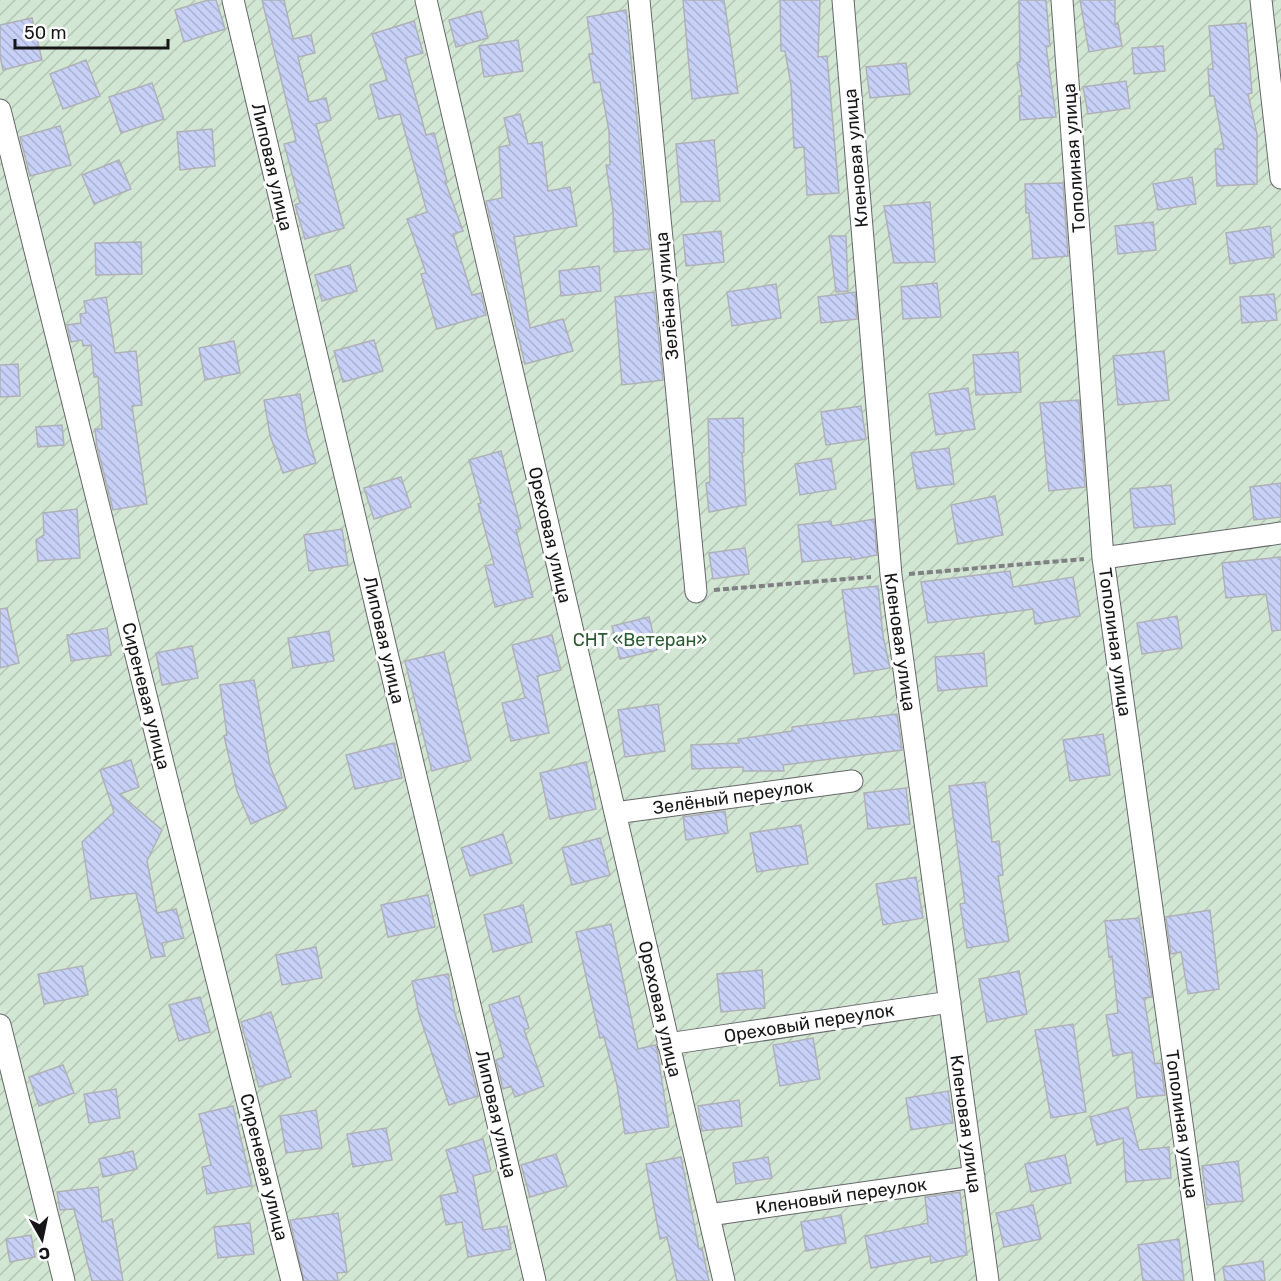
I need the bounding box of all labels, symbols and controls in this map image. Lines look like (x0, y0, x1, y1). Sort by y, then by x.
scale bar (15, 12, 168, 50)
text: 50 m (24, 22, 67, 44)
street label: Тополиная улица (1058, 82, 1090, 234)
street label: Кленовая улица (839, 88, 873, 228)
street label: Липовая улица (247, 101, 297, 233)
street label: Зелёная улица (650, 231, 684, 361)
street label: Ореховая улица (524, 465, 576, 605)
street label: Тополиная улица (1094, 566, 1136, 718)
street label: Кленовая улица (879, 571, 921, 713)
street label: Липовая улица (359, 574, 409, 706)
street label: Сиреневая улица (117, 620, 175, 772)
park label: СНТ «Ветеран» (573, 629, 707, 651)
street label: Зелёный переулок (651, 775, 815, 819)
street label: Ореховая улица (634, 939, 686, 1079)
street label: Ореховый переулок (722, 999, 896, 1047)
street label: Липовая улица (471, 1048, 521, 1180)
street label: Тополиная улица (1161, 1048, 1203, 1200)
street label: Кленовая улица (945, 1053, 987, 1195)
street label: Сиреневая улица (235, 1091, 293, 1243)
street label: Кленовый переулок (754, 1173, 928, 1219)
north arrow (12, 1209, 72, 1269)
text: С (37, 1243, 51, 1264)

